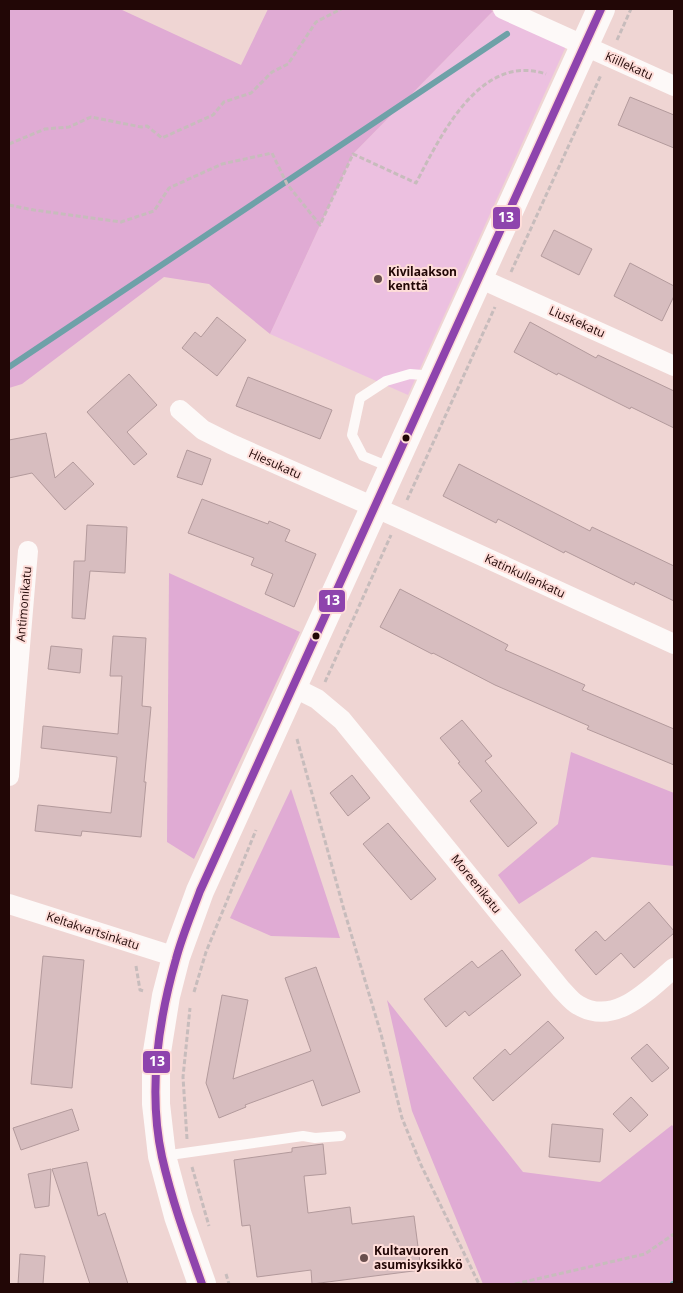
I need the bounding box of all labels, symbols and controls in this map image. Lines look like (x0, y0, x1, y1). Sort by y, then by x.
street label: Kiillekatu (603, 47, 656, 84)
line badge: 13 (492, 206, 521, 230)
text: 13 (498, 207, 514, 226)
place label: Kivilaakson kenttä (388, 263, 457, 294)
marker: Kivilaakson kenttä (372, 273, 384, 285)
street label: Liuskekatu (546, 302, 608, 342)
unlabelled marker (401, 433, 411, 443)
street label: Hiesukatu (246, 444, 304, 483)
street label: Katinkullankatu (482, 549, 568, 602)
street label: Antimonikatu (12, 566, 35, 642)
line badge: 13 (318, 589, 346, 613)
text: 13 (324, 590, 340, 609)
unlabelled marker (311, 631, 321, 641)
street label: Moreenikatu (447, 851, 505, 917)
street label: Keltakvartsinkatu (44, 907, 142, 954)
line badge: 13 (142, 1050, 171, 1074)
text: 13 (149, 1051, 165, 1070)
place label: Kultavuoren asumisyksikkö (374, 1242, 463, 1273)
marker: Kultavuoren asumisyksikkö (358, 1252, 370, 1264)

